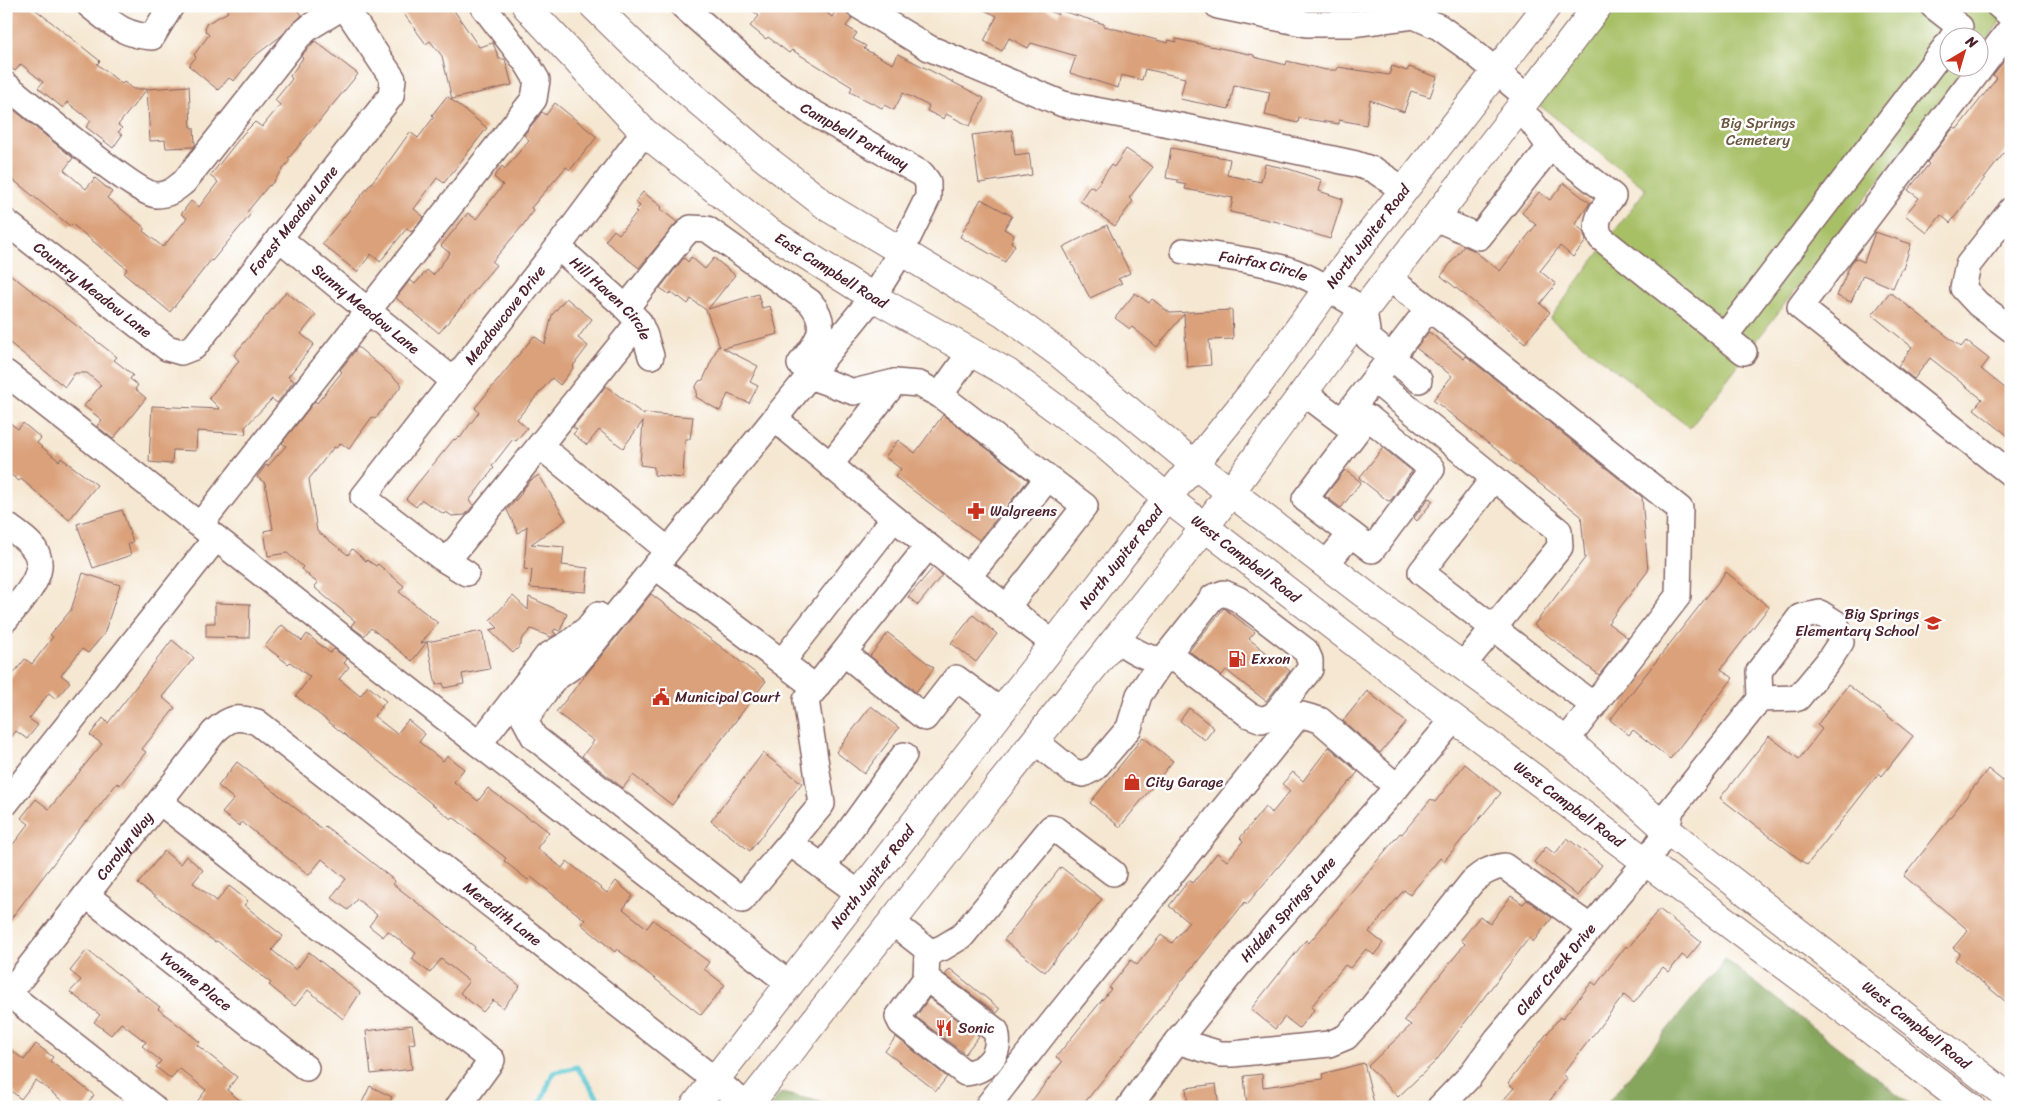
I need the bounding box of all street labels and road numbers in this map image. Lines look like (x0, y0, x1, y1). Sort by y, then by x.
street label: Campbell Parkway (794, 95, 914, 177)
street label: Forest Meadow Lane (242, 159, 345, 281)
street label: North Jupiter Road (1319, 178, 1418, 294)
street label: East Campbell Road (770, 225, 894, 316)
street label: Country Meadow Lane (28, 235, 158, 345)
street label: Fairfax Circle (1217, 243, 1313, 289)
street label: Hill Haven Circle (563, 250, 658, 345)
street label: Sunny Meadow Lane (306, 257, 425, 361)
street label: Meadowcove Drive (458, 259, 553, 371)
street label: North Jupiter Road (1072, 499, 1171, 615)
street label: West Campbell Road (1185, 508, 1307, 610)
street label: West Campbell Road (1508, 754, 1631, 855)
street label: Carolyn Way (89, 806, 160, 886)
street label: North Jupiter Road (824, 819, 922, 935)
street label: Hidden Springs Lane (1233, 850, 1343, 968)
street label: Meredith Lane (457, 875, 548, 953)
street label: Clear Creek Drive (1509, 917, 1603, 1022)
street label: Yvonne Place (154, 945, 238, 1018)
street label: West Campbell Road (1856, 974, 1978, 1077)

